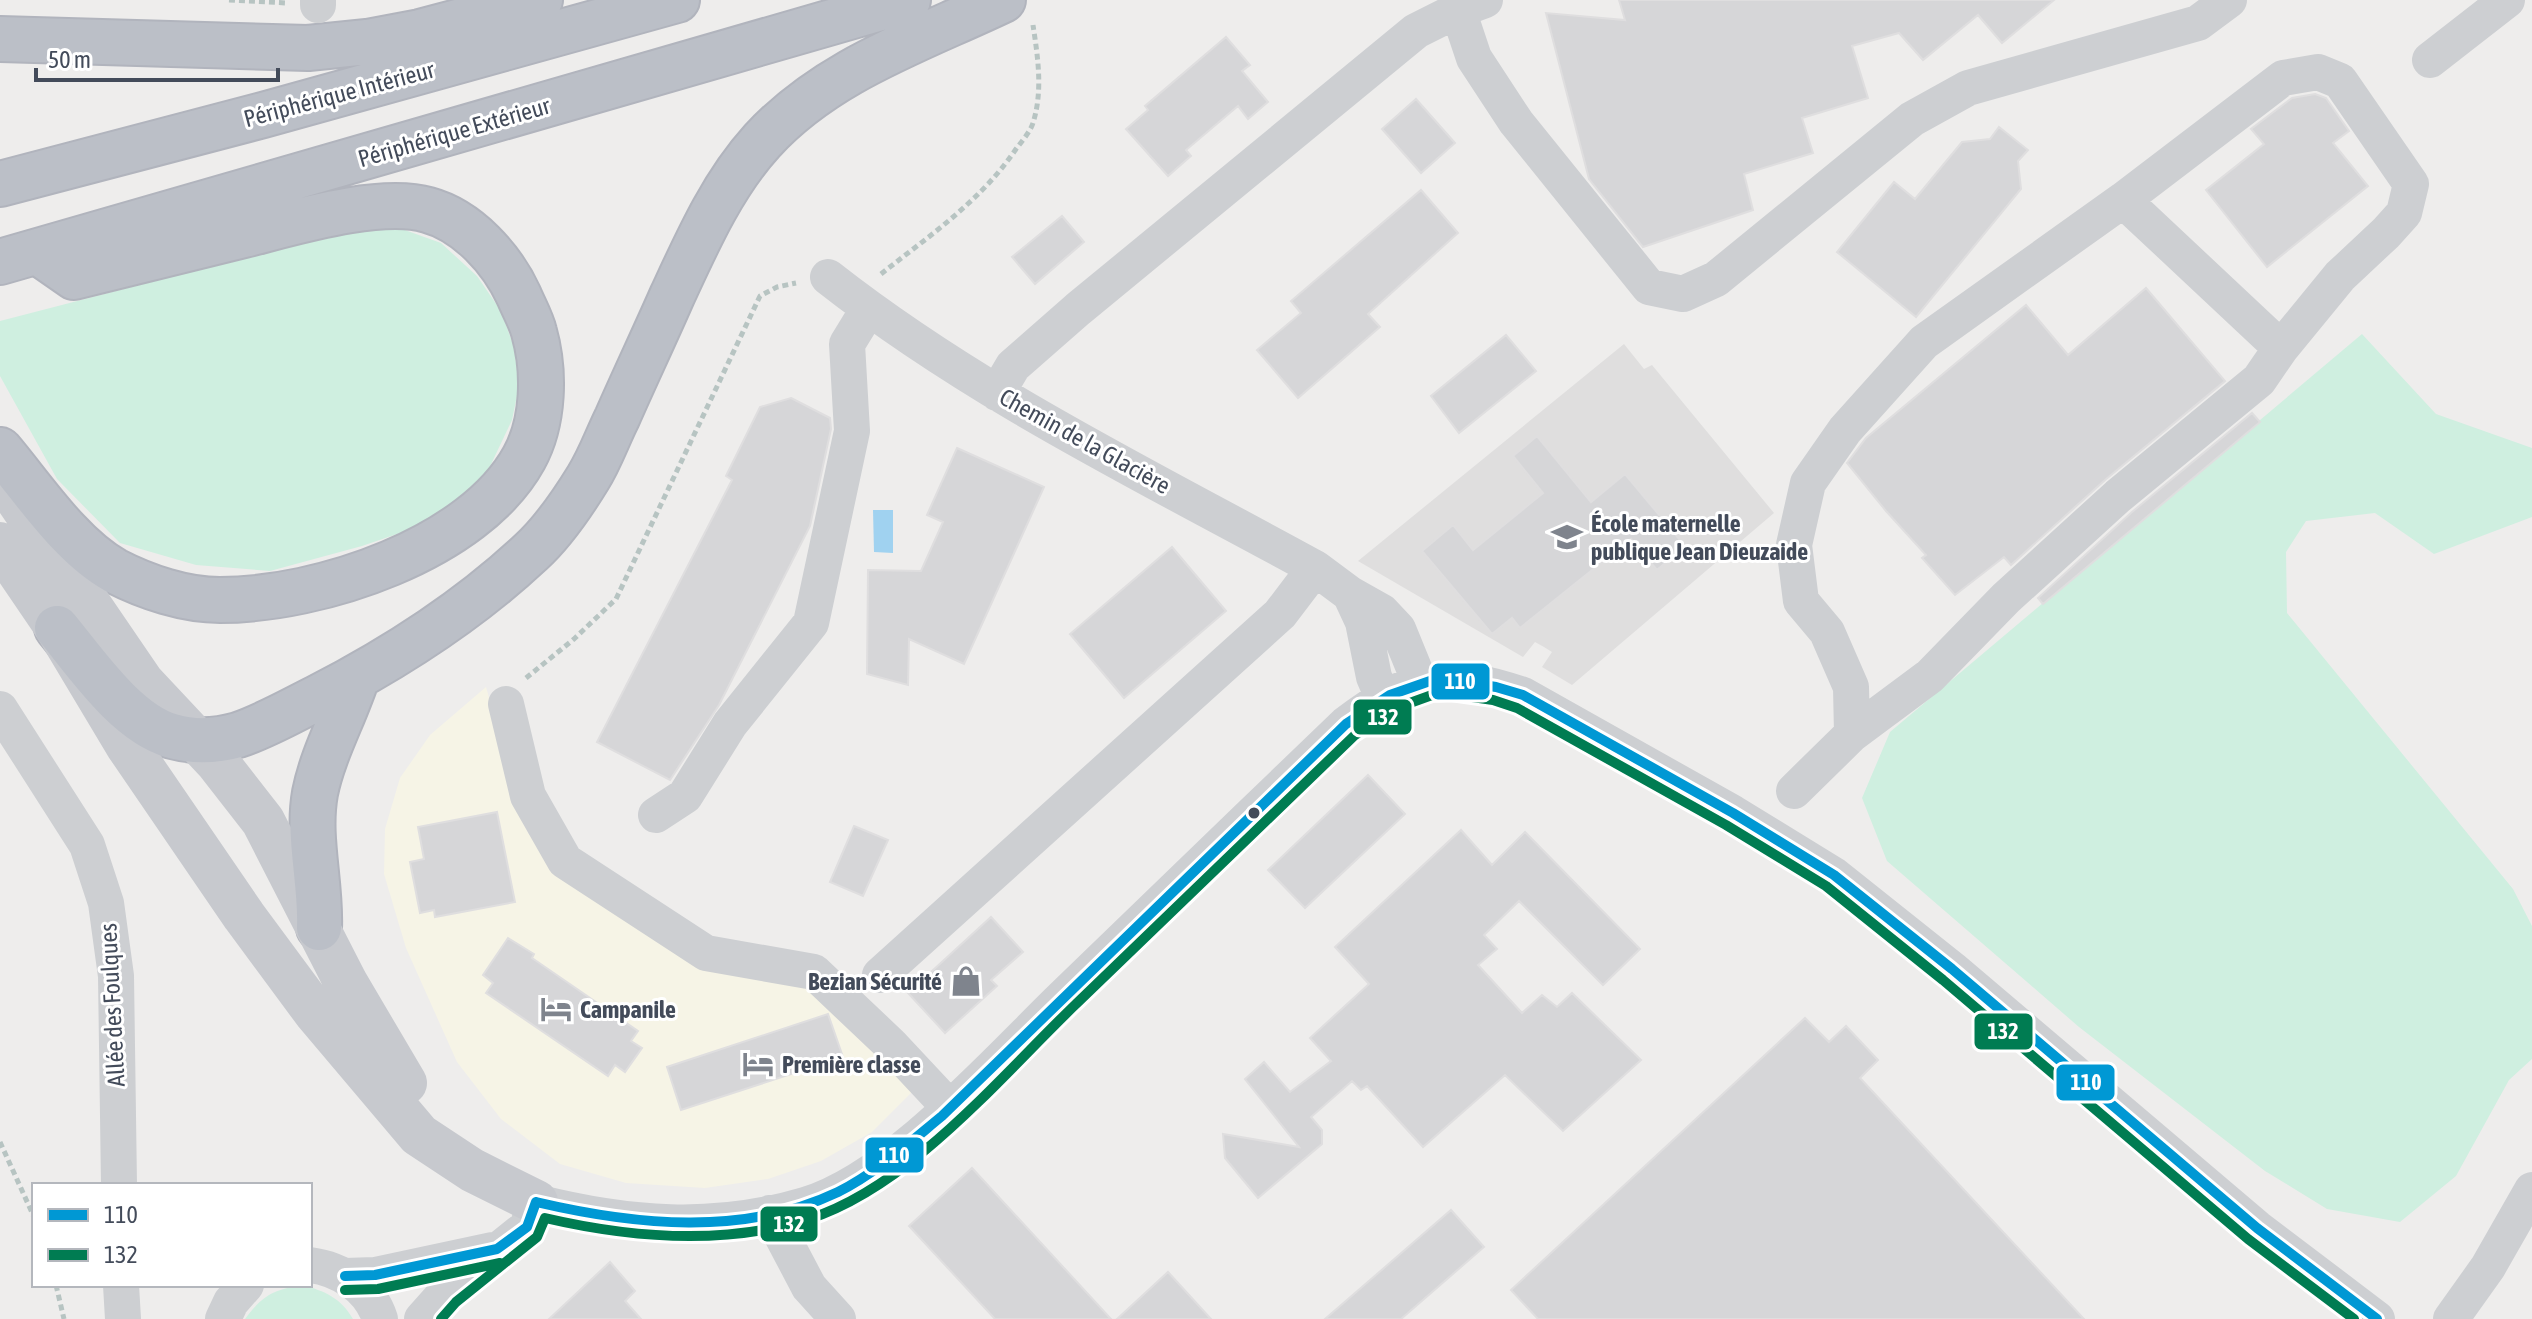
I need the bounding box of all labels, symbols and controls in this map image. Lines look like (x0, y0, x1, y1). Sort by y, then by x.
scale bar (36, 32, 278, 82)
text: 50 m (48, 46, 91, 73)
street label: Périphérique Intérieur (241, 55, 438, 132)
street label: Périphérique Extérieur (355, 91, 554, 172)
street label: Chemin de la Glacière (995, 383, 1175, 499)
place label: École maternelle publique Jean Dieuzaide (1591, 510, 1808, 565)
school or university icon: École maternelle publique Jean Dieuzaide (1550, 520, 1584, 554)
line badge: 110 (1430, 662, 1491, 701)
text: 110 (1444, 668, 1476, 694)
line badge: 132 (1352, 698, 1413, 736)
text: 132 (1367, 704, 1399, 730)
unlabelled marker (1246, 805, 1262, 821)
street label: Allée des Foulques (94, 923, 130, 1087)
shop icon: Bezian Sécurité (949, 964, 983, 998)
place label: Bezian Sécurité (808, 968, 942, 995)
hotel icon: Campanile (539, 992, 573, 1026)
place label: Campanile (580, 996, 676, 1023)
line badge: 132 (1973, 1012, 2034, 1051)
text: 132 (1987, 1018, 2019, 1044)
hotel icon: Première classe (741, 1047, 775, 1081)
place label: Première classe (782, 1051, 921, 1078)
line badge: 110 (2055, 1063, 2116, 1102)
text: 110 (2070, 1069, 2102, 1095)
line badge: 110 (864, 1136, 925, 1174)
text: 110 (878, 1142, 910, 1168)
legend (32, 1183, 312, 1287)
text: 110 (104, 1201, 138, 1228)
line badge: 132 (759, 1205, 819, 1243)
text: 132 (773, 1211, 805, 1237)
text: 132 (104, 1241, 138, 1268)

